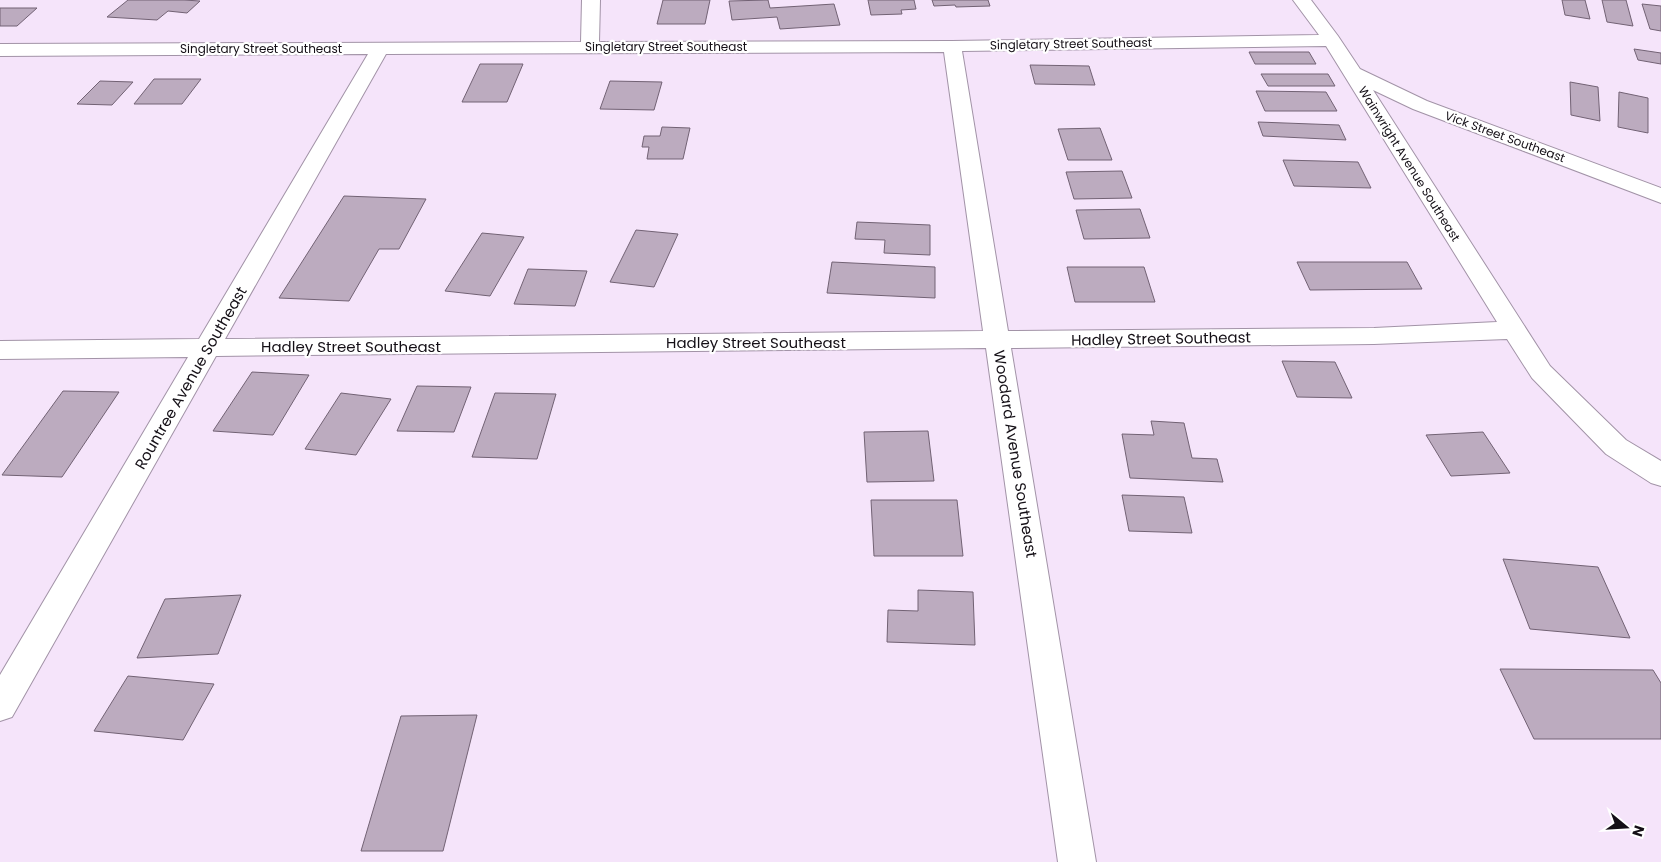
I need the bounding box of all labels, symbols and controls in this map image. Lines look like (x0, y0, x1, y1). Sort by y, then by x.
street label: Singletary Street Southeast (990, 34, 1152, 53)
street label: Singletary Street Southeast (585, 38, 747, 55)
street label: Singletary Street Southeast (180, 40, 342, 57)
street label: Wainwright Avenue Southeast (1355, 83, 1464, 245)
street label: Vick Street Southeast (1443, 107, 1568, 166)
street label: Rountree Avenue Southeast (130, 283, 252, 473)
street label: Hadley Street Southeast (1071, 326, 1251, 351)
street label: Hadley Street Southeast (666, 332, 846, 353)
street label: Hadley Street Southeast (261, 336, 441, 357)
street label: Woodard Avenue Southeast (989, 349, 1042, 559)
north arrow (1601, 802, 1651, 852)
text: N (1627, 823, 1650, 839)

